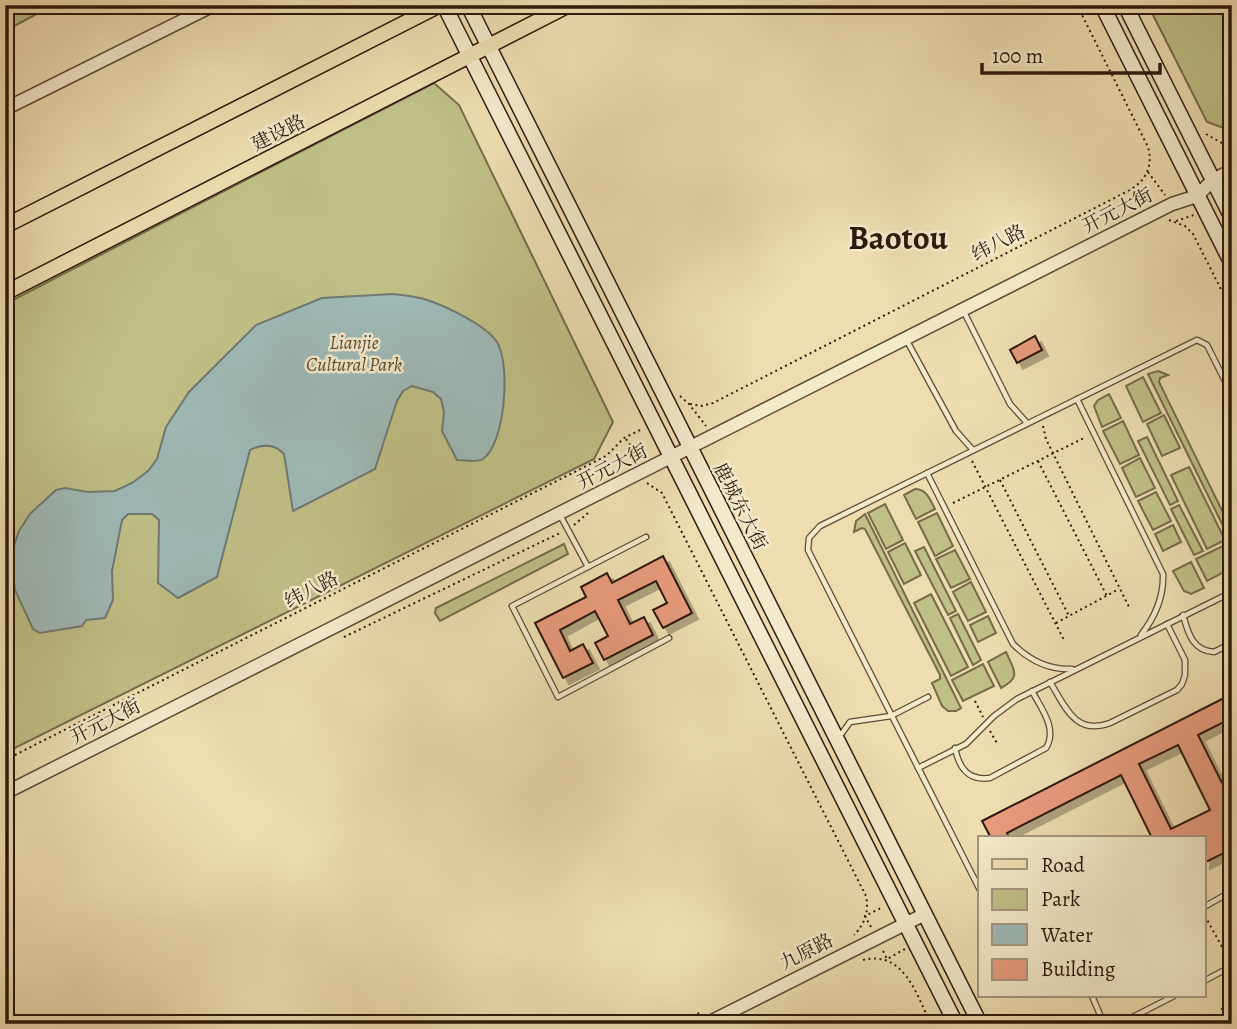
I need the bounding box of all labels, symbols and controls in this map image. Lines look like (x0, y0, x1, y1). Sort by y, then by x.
scale bar (982, 32, 1160, 76)
text: 100 m (992, 42, 1043, 70)
street label: 建设路 (247, 108, 310, 157)
street label: 开元大街 (1078, 182, 1157, 240)
district label: Baotou (848, 215, 949, 260)
street label: 纬八路 (967, 218, 1030, 267)
park label: Lianjie Cultural Park (306, 330, 402, 378)
street label: 开元大街 (573, 438, 652, 496)
street label: 鹿城东大街 (707, 458, 773, 555)
street label: 纬八路 (280, 565, 343, 614)
street label: 开元大街 (66, 693, 145, 751)
legend (978, 836, 1206, 998)
text: Road (1041, 851, 1085, 879)
text: Park (1041, 885, 1081, 913)
text: Water (1040, 921, 1093, 949)
street label: 九原路 (775, 927, 838, 976)
text: Building (1041, 955, 1116, 983)

